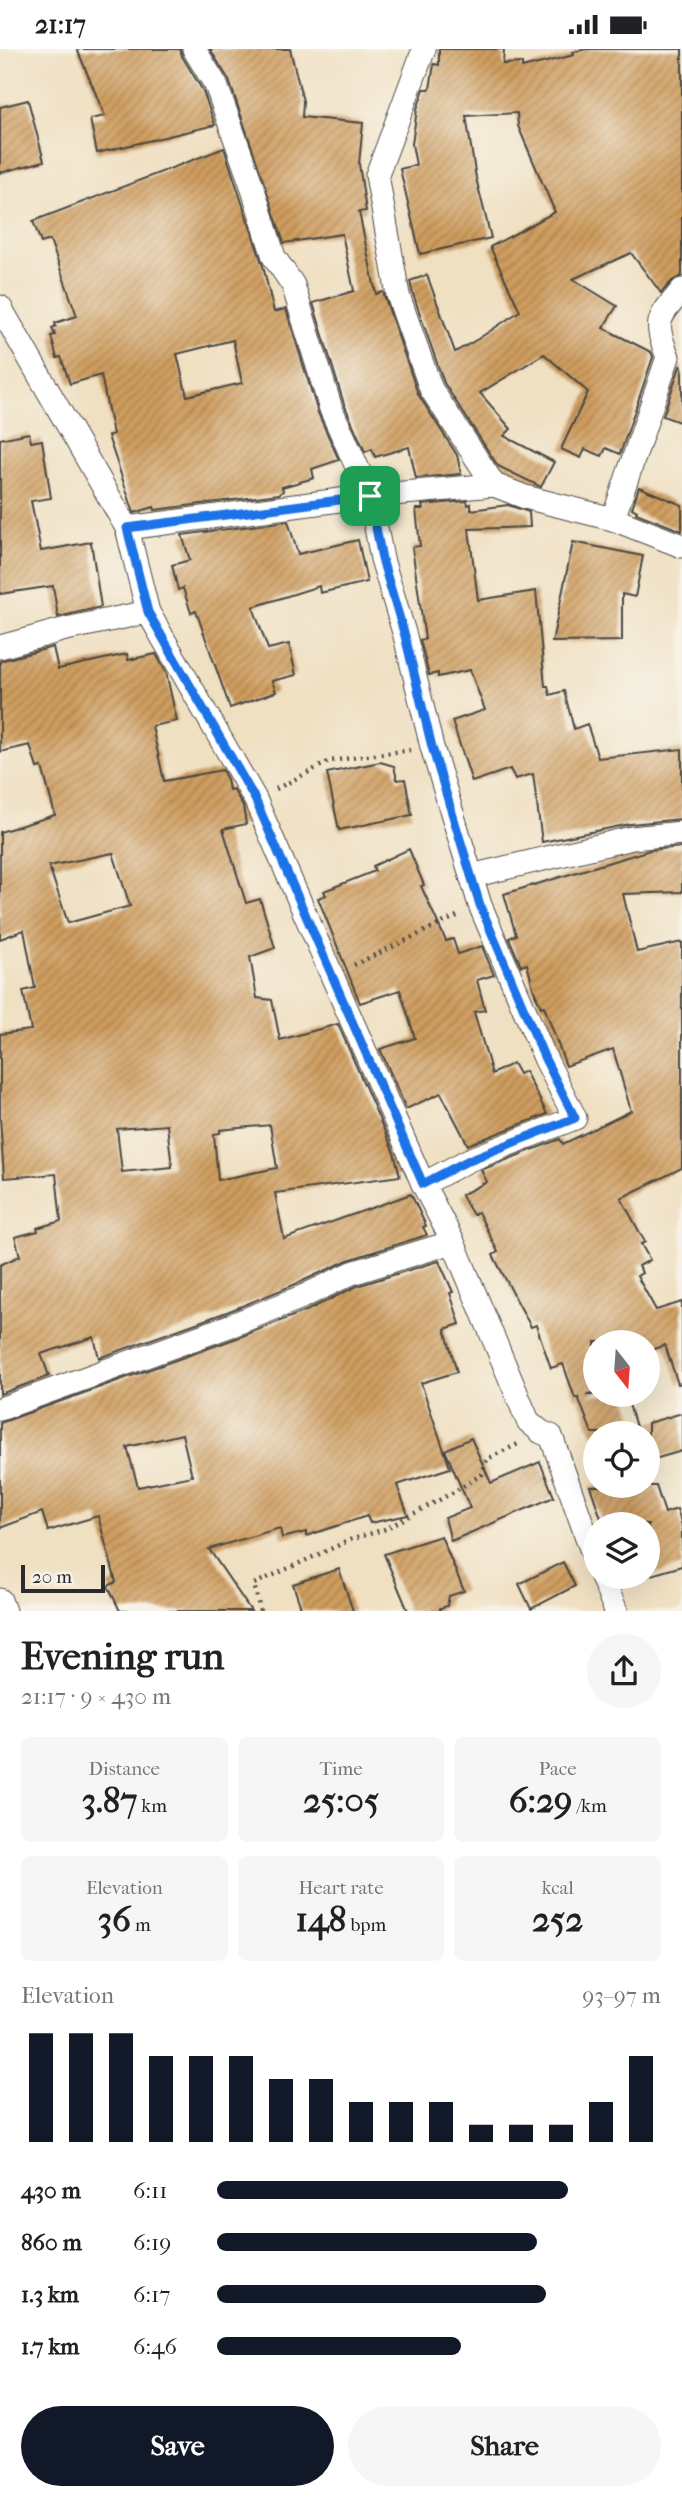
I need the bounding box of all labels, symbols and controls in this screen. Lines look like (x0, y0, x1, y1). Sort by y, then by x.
text: 21:17 (35, 9, 86, 40)
pin (340, 466, 400, 526)
icon: arrive (351, 477, 389, 515)
north arrow (583, 1330, 660, 1407)
map controls (583, 1330, 660, 1589)
button: locate (583, 1421, 660, 1498)
button: layers (583, 1512, 660, 1589)
scale bar (21, 1562, 105, 1594)
text: 20 m (32, 1566, 72, 1588)
text: Evening run (21, 1634, 224, 1679)
button: share (587, 1634, 661, 1708)
text: 21:17 · 9 × 430 m (21, 1683, 171, 1710)
text: Distance (89, 1758, 160, 1780)
text: Time (319, 1758, 363, 1780)
text: Pace (539, 1758, 577, 1780)
text: 3.87 (82, 1780, 137, 1821)
text: 25:05 (303, 1780, 379, 1821)
text: 6:29 (509, 1780, 572, 1821)
text: km (137, 1795, 167, 1817)
text: /km (572, 1795, 607, 1817)
text: Elevation (86, 1877, 163, 1899)
text: Heart rate (298, 1877, 384, 1899)
text: kcal (542, 1877, 574, 1899)
text: 36 (98, 1899, 131, 1940)
text: 148 (296, 1899, 346, 1940)
text: 252 (532, 1899, 583, 1940)
text: m (131, 1914, 151, 1936)
text: bpm (346, 1914, 386, 1936)
text: Elevation (21, 1982, 114, 2009)
text: 93–97 m (582, 1982, 661, 2009)
text: 430 m (21, 2177, 81, 2204)
text: 6:11 (133, 2177, 167, 2204)
text: 860 m (21, 2229, 82, 2256)
text: 6:19 (133, 2229, 171, 2256)
text: 1.3 km (21, 2281, 79, 2308)
text: 6:17 (133, 2281, 170, 2308)
text: 1.7 km (21, 2333, 79, 2360)
text: 6:46 (133, 2333, 177, 2360)
button: Save (21, 2406, 334, 2486)
button: Share (348, 2406, 661, 2486)

